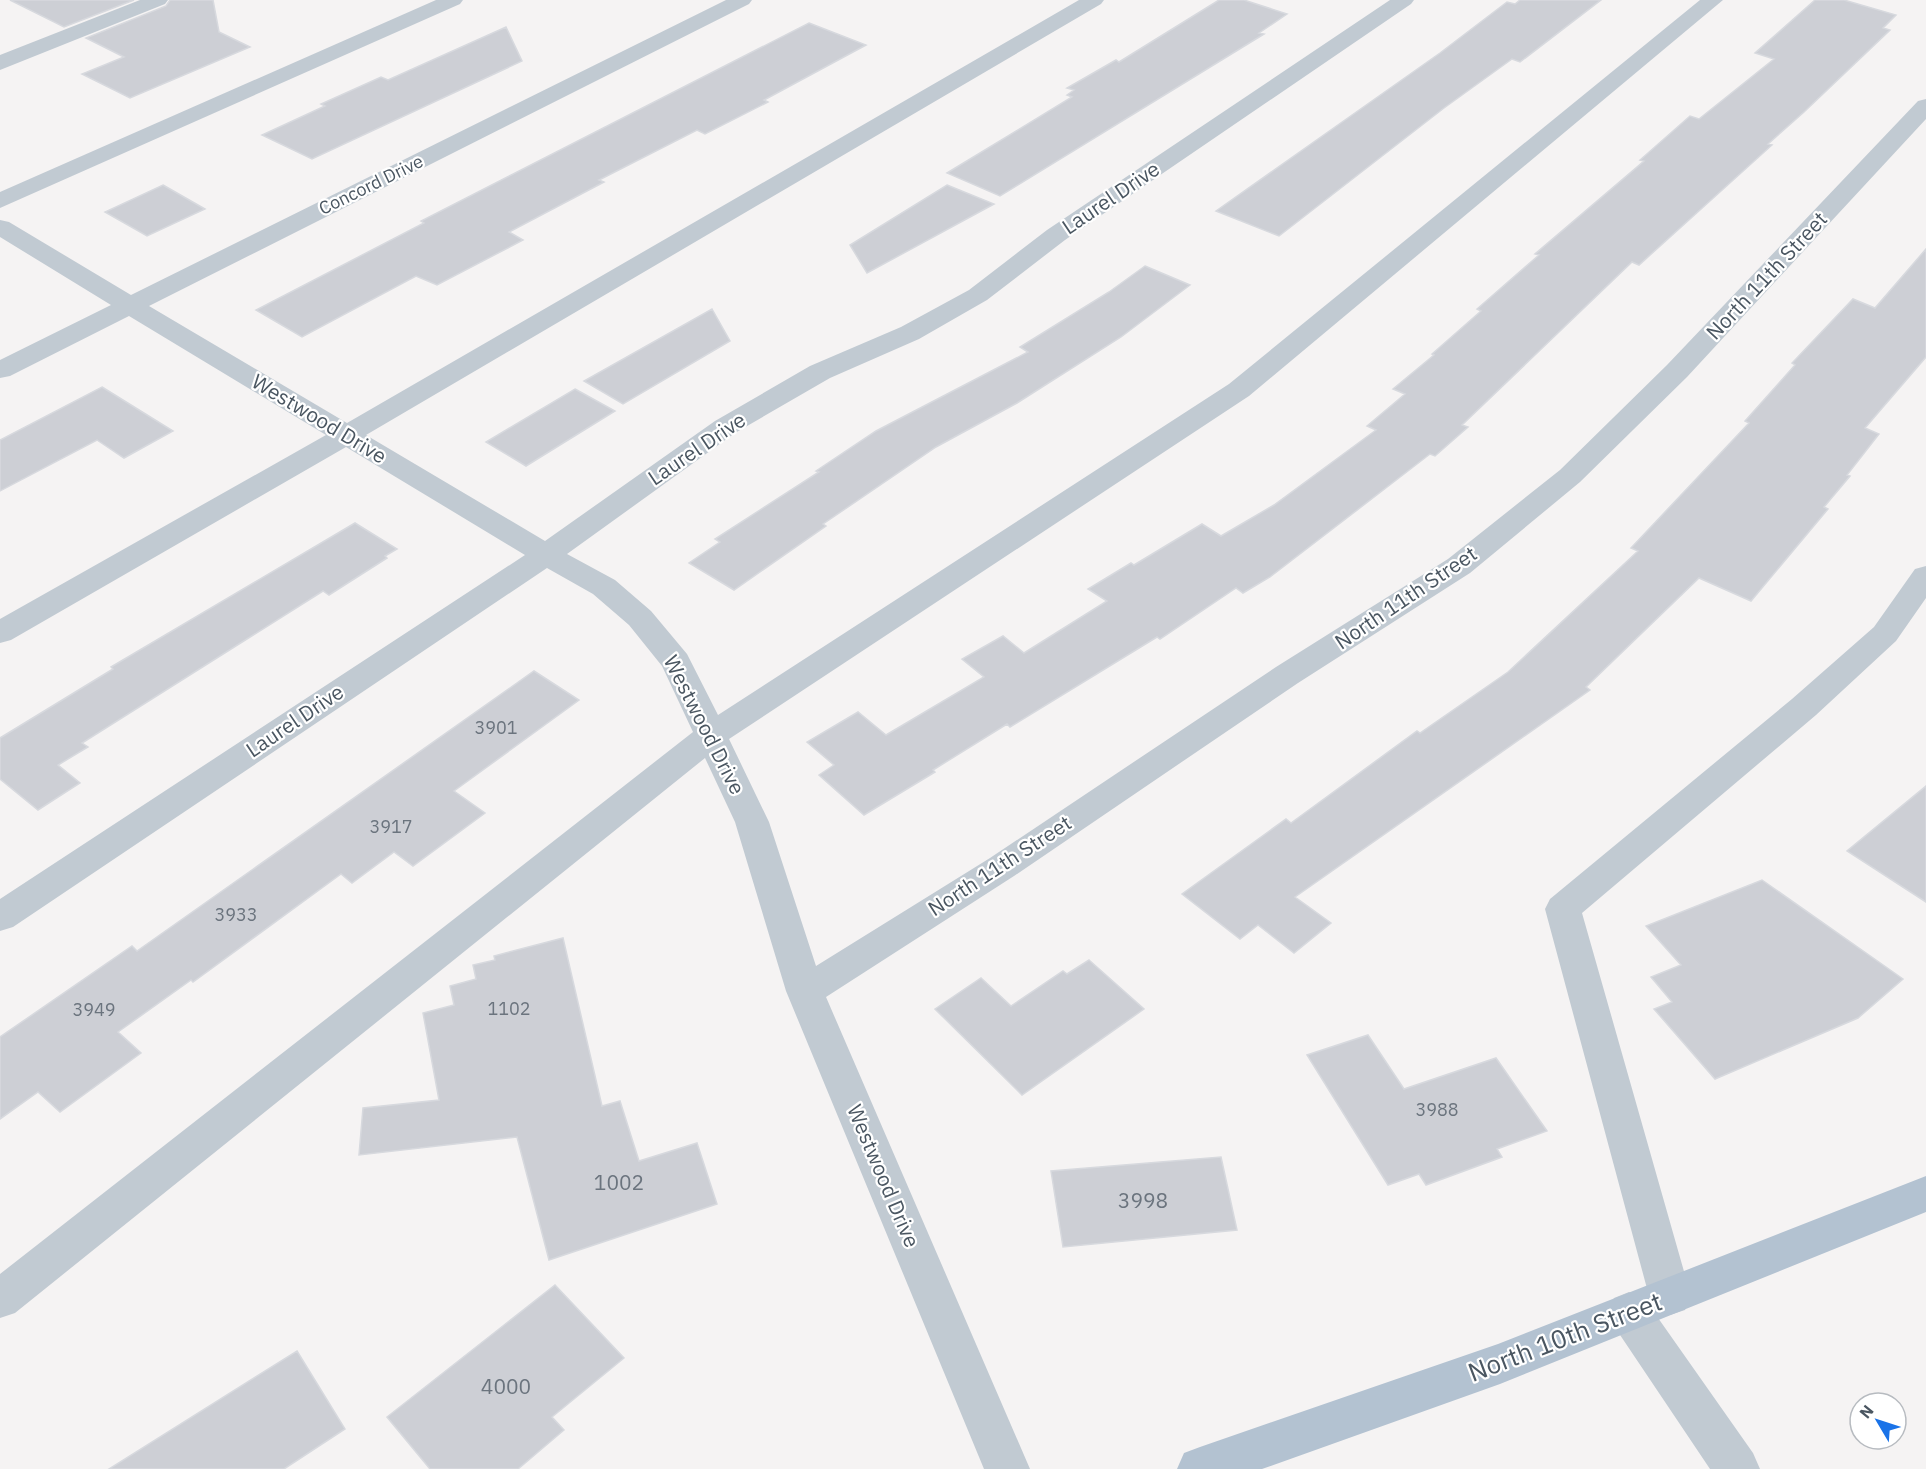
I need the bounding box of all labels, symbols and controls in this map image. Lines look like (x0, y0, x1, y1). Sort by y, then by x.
street label: Concord Drive (315, 149, 427, 220)
street label: Laurel Drive (1056, 154, 1165, 240)
street label: North 11th Street (1700, 205, 1833, 345)
street label: Westwood Drive (247, 367, 392, 469)
street label: Laurel Drive (642, 405, 751, 491)
street label: North 11th Street (1329, 539, 1482, 655)
street label: Westwood Drive (658, 650, 752, 799)
street label: Laurel Drive (240, 677, 349, 763)
house number: 3901 (474, 716, 518, 739)
street label: North 11th Street (922, 808, 1077, 922)
house number: 3917 (369, 815, 413, 838)
house number: 3933 (214, 903, 258, 926)
house number: 1102 (487, 997, 531, 1020)
house number: 3949 (72, 998, 116, 1021)
house number: 3988 (1415, 1098, 1459, 1121)
street label: Westwood Drive (841, 1100, 927, 1251)
house number: 1002 (594, 1168, 644, 1196)
house number: 3998 (1118, 1186, 1168, 1214)
street label: North 10th Street (1463, 1283, 1667, 1389)
house number: 4000 (481, 1372, 531, 1400)
north arrow (1848, 1391, 1908, 1451)
text: N (1855, 1401, 1878, 1422)

